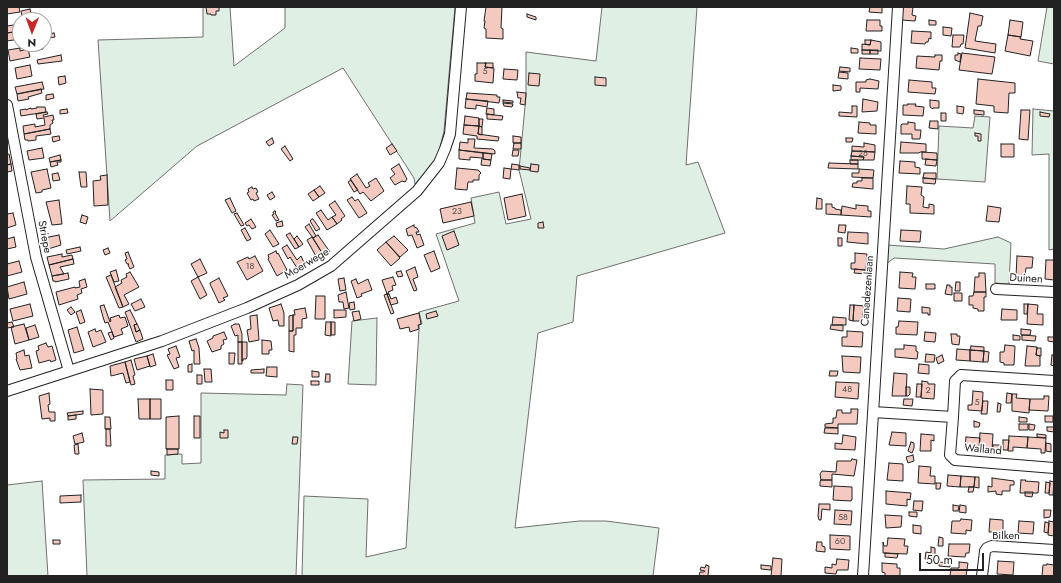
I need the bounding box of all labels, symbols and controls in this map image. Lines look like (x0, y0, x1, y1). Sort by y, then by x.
north arrow (12, 12, 52, 52)
text: N (27, 35, 36, 51)
house number: 5 (482, 67, 488, 77)
house number: 28 (858, 149, 868, 159)
house number: 23 (452, 207, 462, 217)
street label: Striepe (34, 220, 54, 254)
street label: Moerwege (282, 246, 332, 282)
street label: Canadezenlaan (859, 255, 877, 327)
house number: 18 (246, 262, 254, 272)
street label: Duinen (1009, 272, 1043, 286)
house number: 48 (842, 385, 852, 395)
house number: 2 (925, 386, 931, 396)
house number: 5 (974, 398, 980, 408)
street label: Walland (964, 442, 1002, 458)
house number: 58 (838, 513, 848, 523)
street label: Bilken (992, 529, 1020, 543)
house number: 60 (835, 537, 845, 547)
scale bar (921, 545, 986, 571)
text: 50 m (926, 551, 953, 569)

